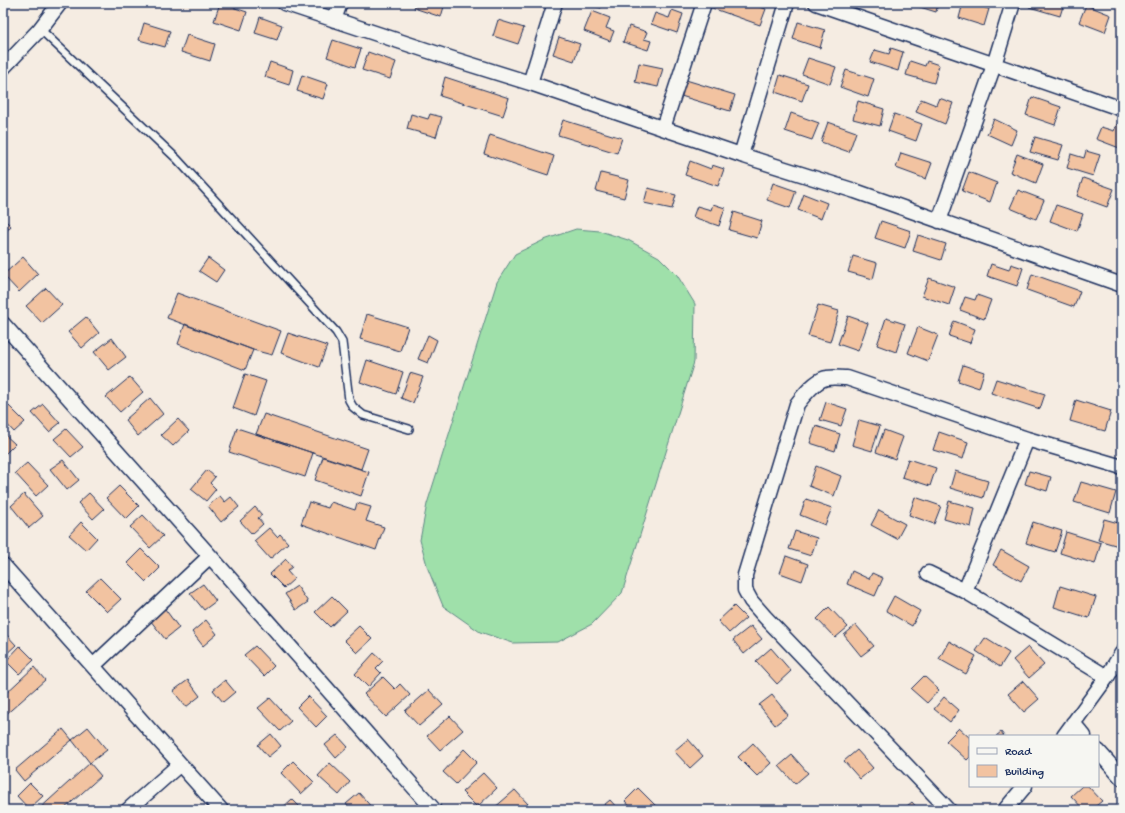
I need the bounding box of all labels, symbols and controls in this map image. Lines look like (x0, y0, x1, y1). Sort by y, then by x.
legend (969, 735, 1099, 787)
text: Road (1005, 746, 1032, 760)
text: Building (1004, 766, 1044, 780)

